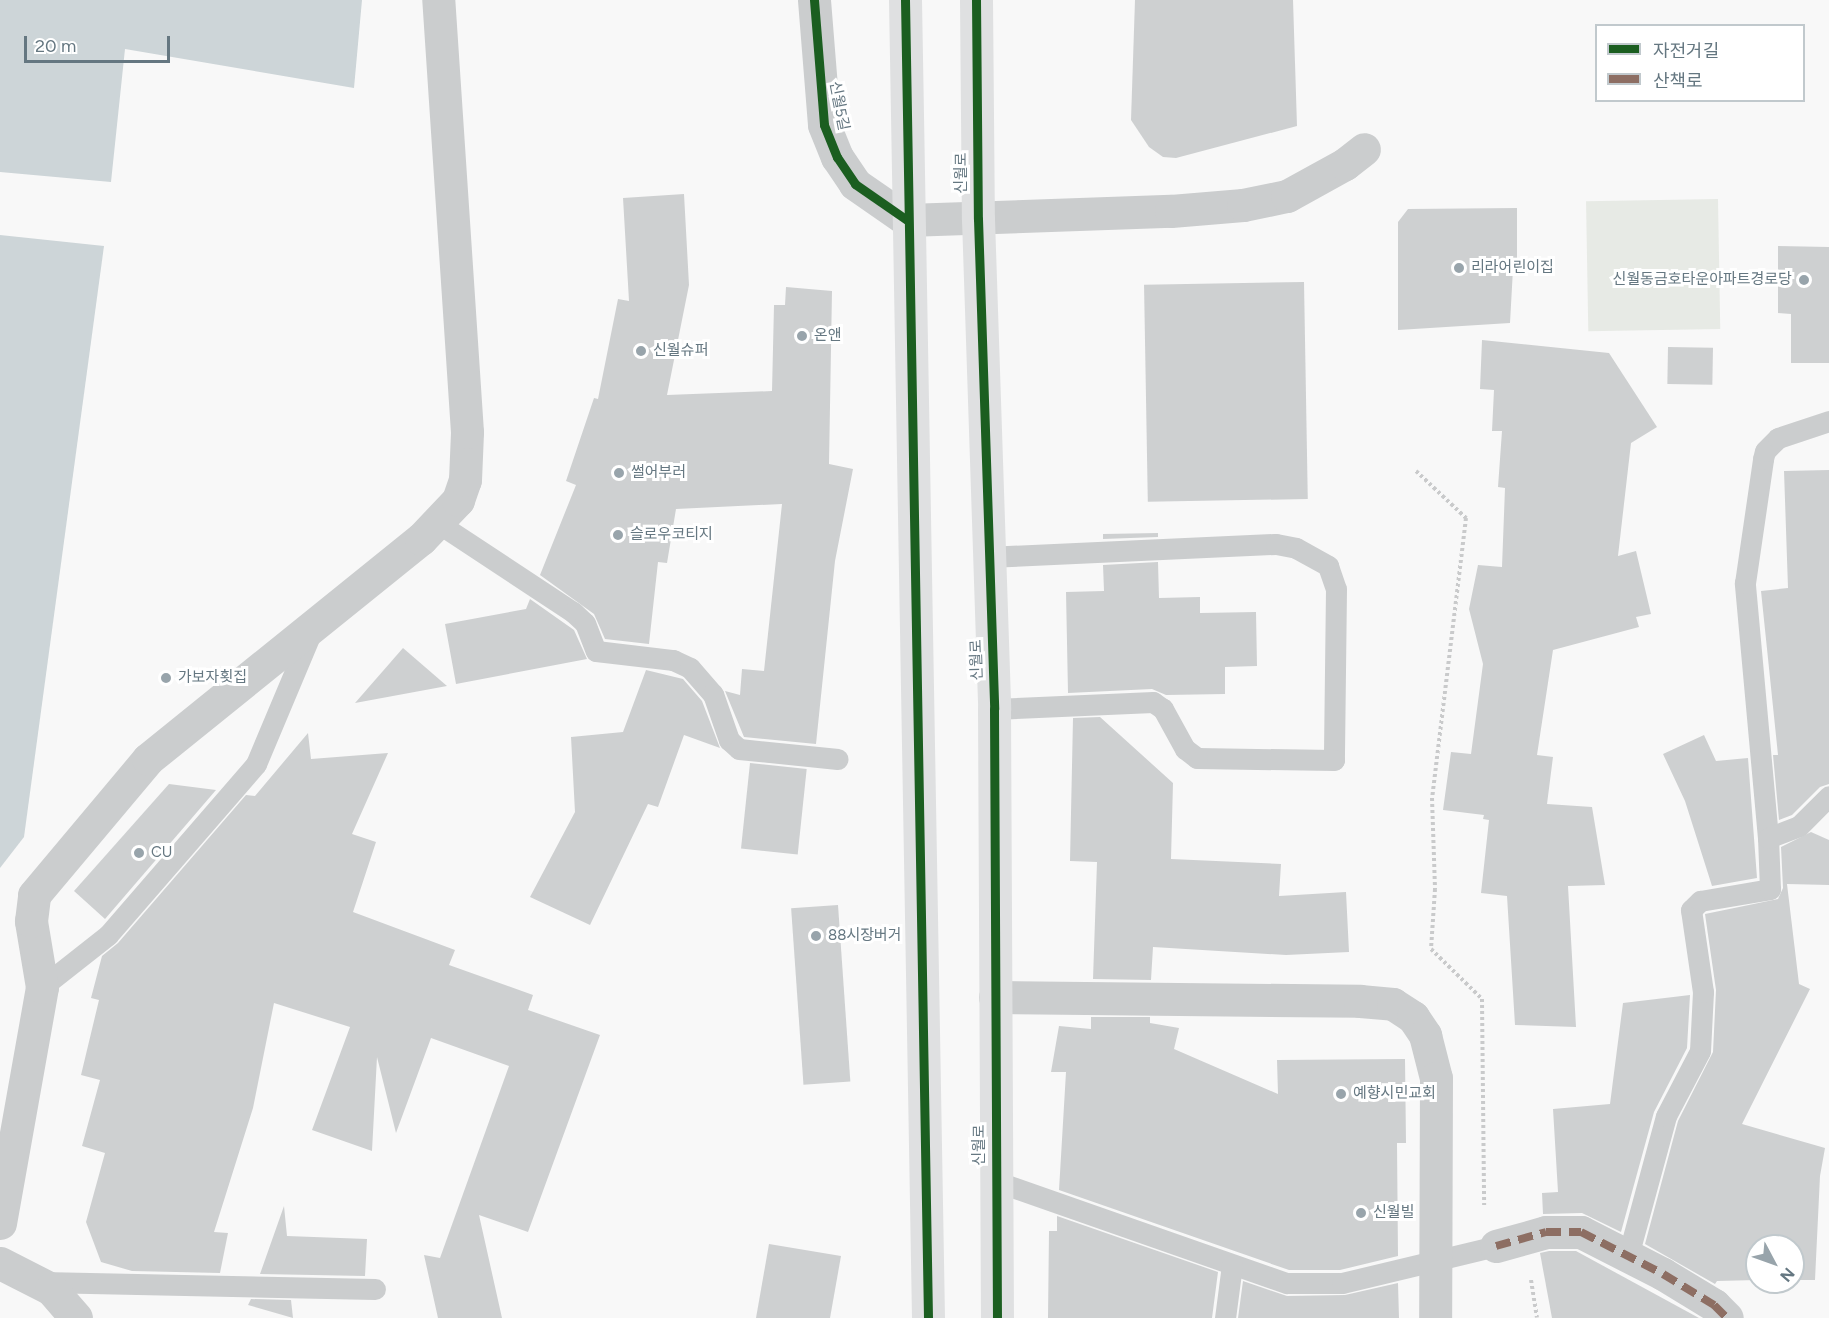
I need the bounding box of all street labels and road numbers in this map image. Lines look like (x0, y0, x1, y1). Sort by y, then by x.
street label: 신월5길 (825, 80, 853, 132)
street label: 신월로 (953, 152, 971, 194)
street label: 신월로 (967, 639, 987, 681)
street label: 신월로 (971, 1124, 989, 1166)

